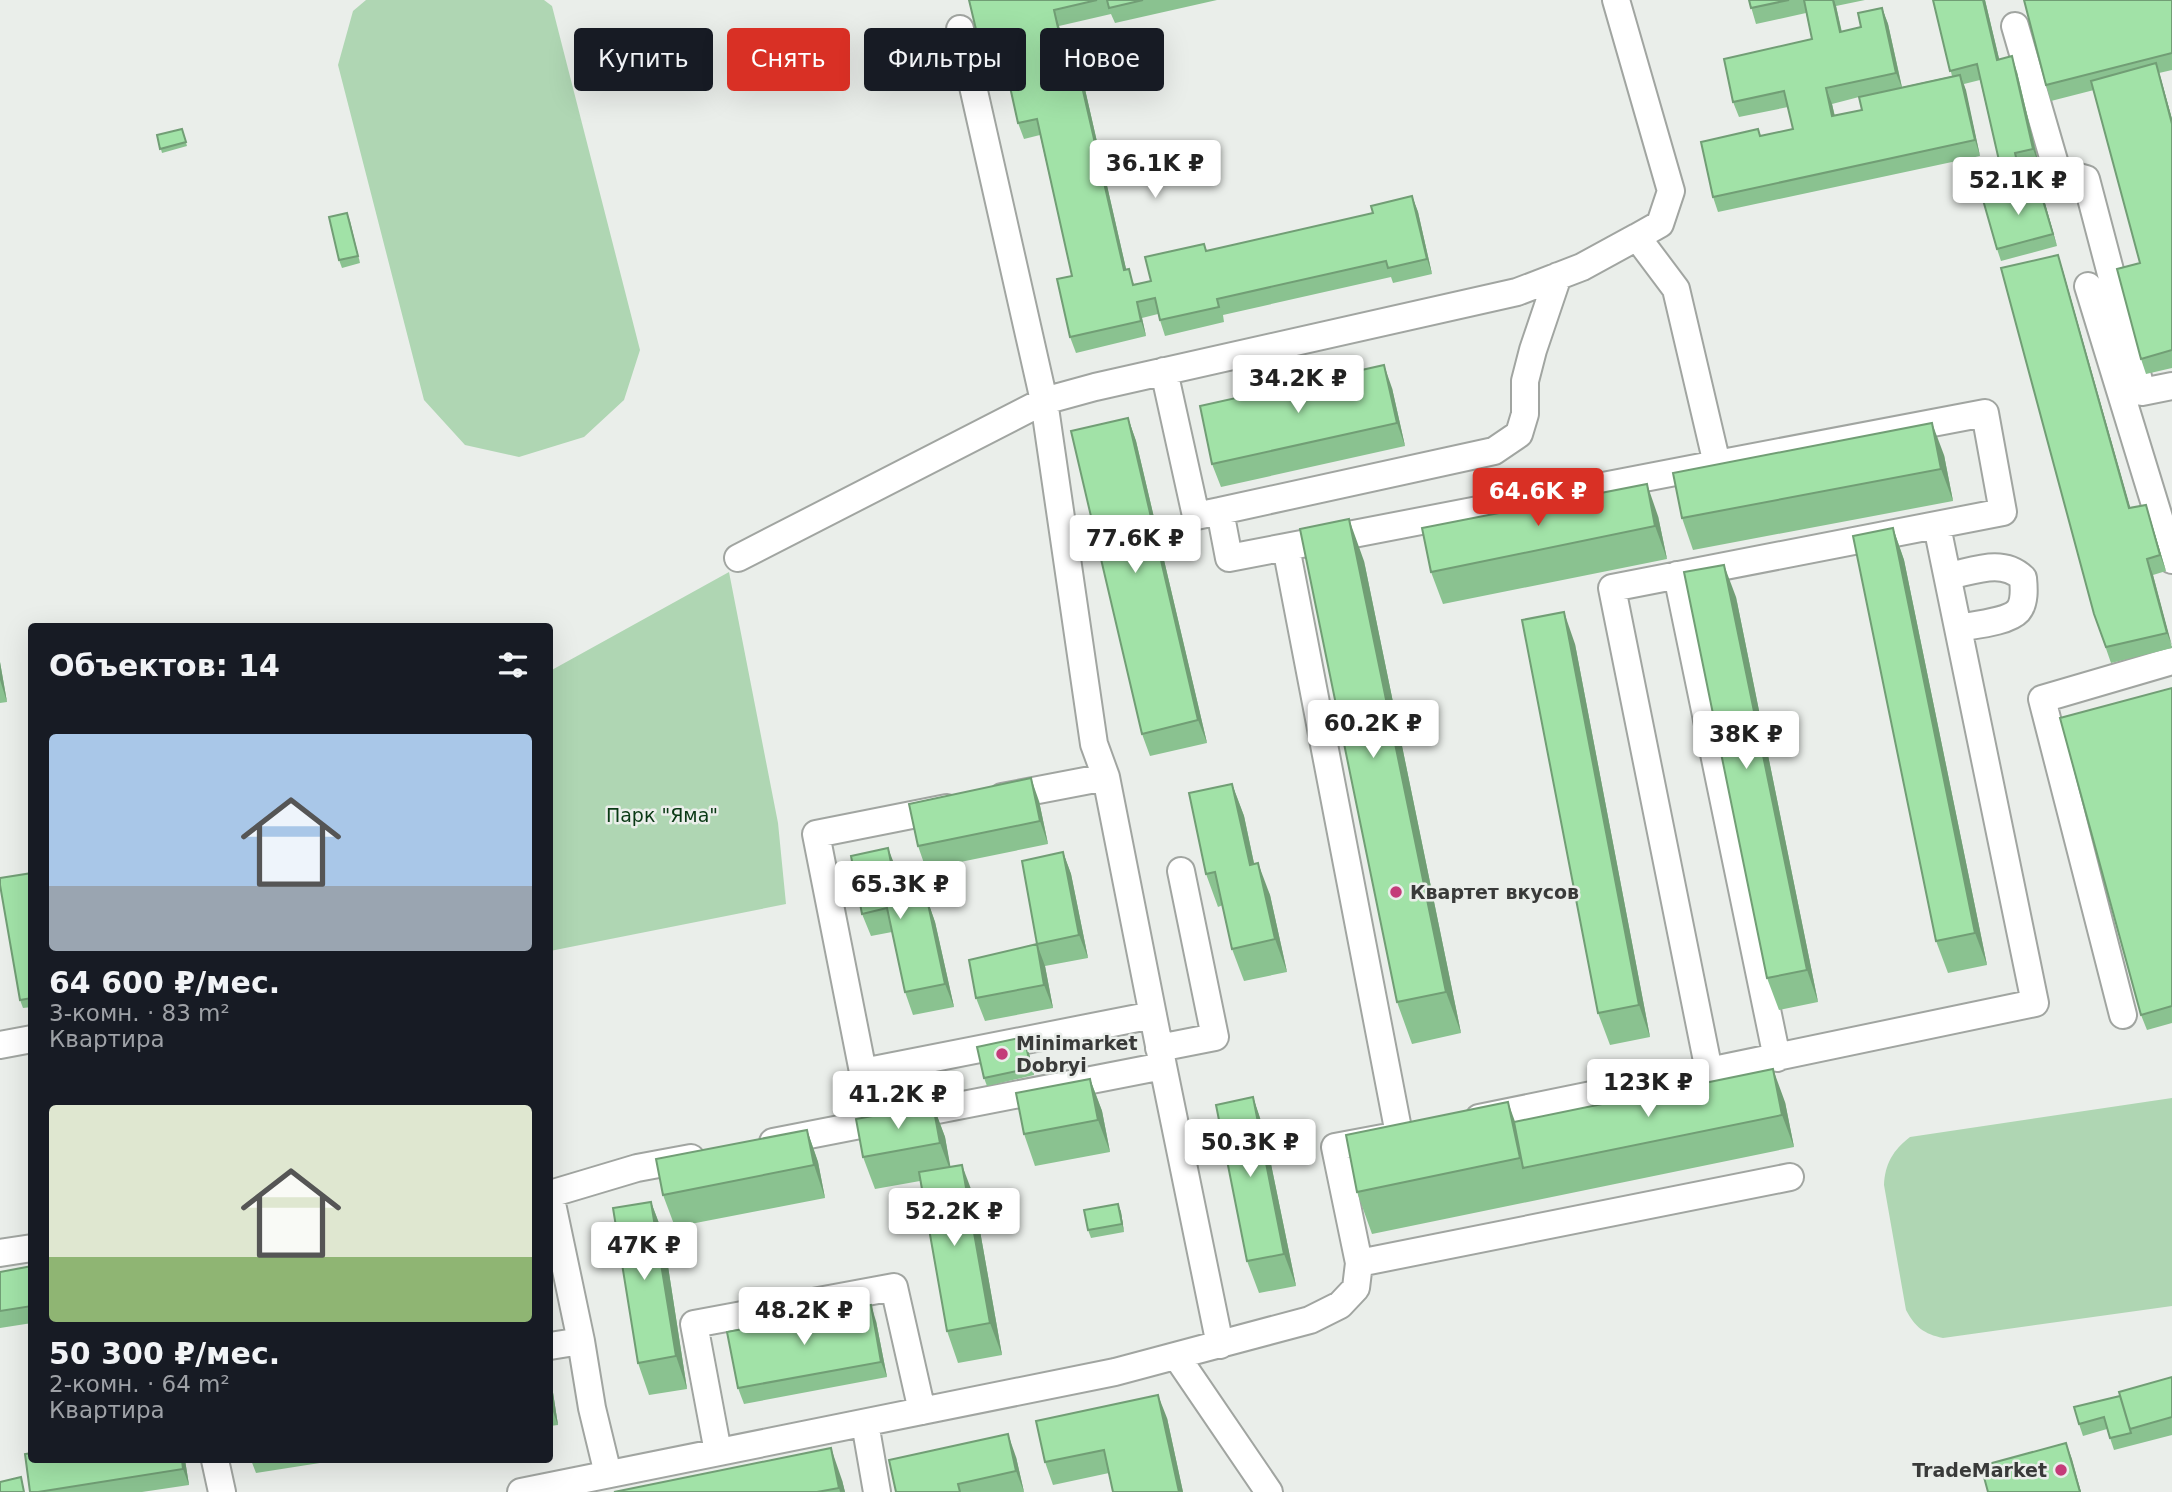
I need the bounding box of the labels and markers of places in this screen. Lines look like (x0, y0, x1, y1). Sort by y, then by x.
pin: 36.1K ₽ (1090, 140, 1220, 200)
pin: 52.1K ₽ (1953, 158, 2083, 217)
pin: 34.2K ₽ (1233, 356, 1363, 415)
pin: 64.6K ₽ (1473, 468, 1603, 528)
pin: 77.6K ₽ (1070, 516, 1200, 575)
pin: 60.2K ₽ (1308, 700, 1438, 760)
pin: 38K ₽ (1697, 712, 1795, 771)
pin: 65.3K ₽ (835, 862, 965, 921)
place label: Квартет вкусов (1410, 881, 1579, 903)
marker: Квартет вкусов (1388, 884, 1404, 900)
place label: Minimarket Dobryi (1016, 1032, 1138, 1076)
marker: Minimarket Dobryi (994, 1046, 1010, 1062)
pin: 123K ₽ (1591, 1060, 1705, 1119)
pin: 41.2K ₽ (833, 1072, 963, 1131)
pin: 50.3K ₽ (1185, 1120, 1315, 1179)
pin: 52.2K ₽ (889, 1188, 1019, 1248)
pin: 47K ₽ (595, 1222, 693, 1282)
pin: 48.2K ₽ (739, 1288, 869, 1347)
place label: TradeMarket (1912, 1459, 2047, 1481)
marker: TradeMarket (2053, 1462, 2069, 1478)

